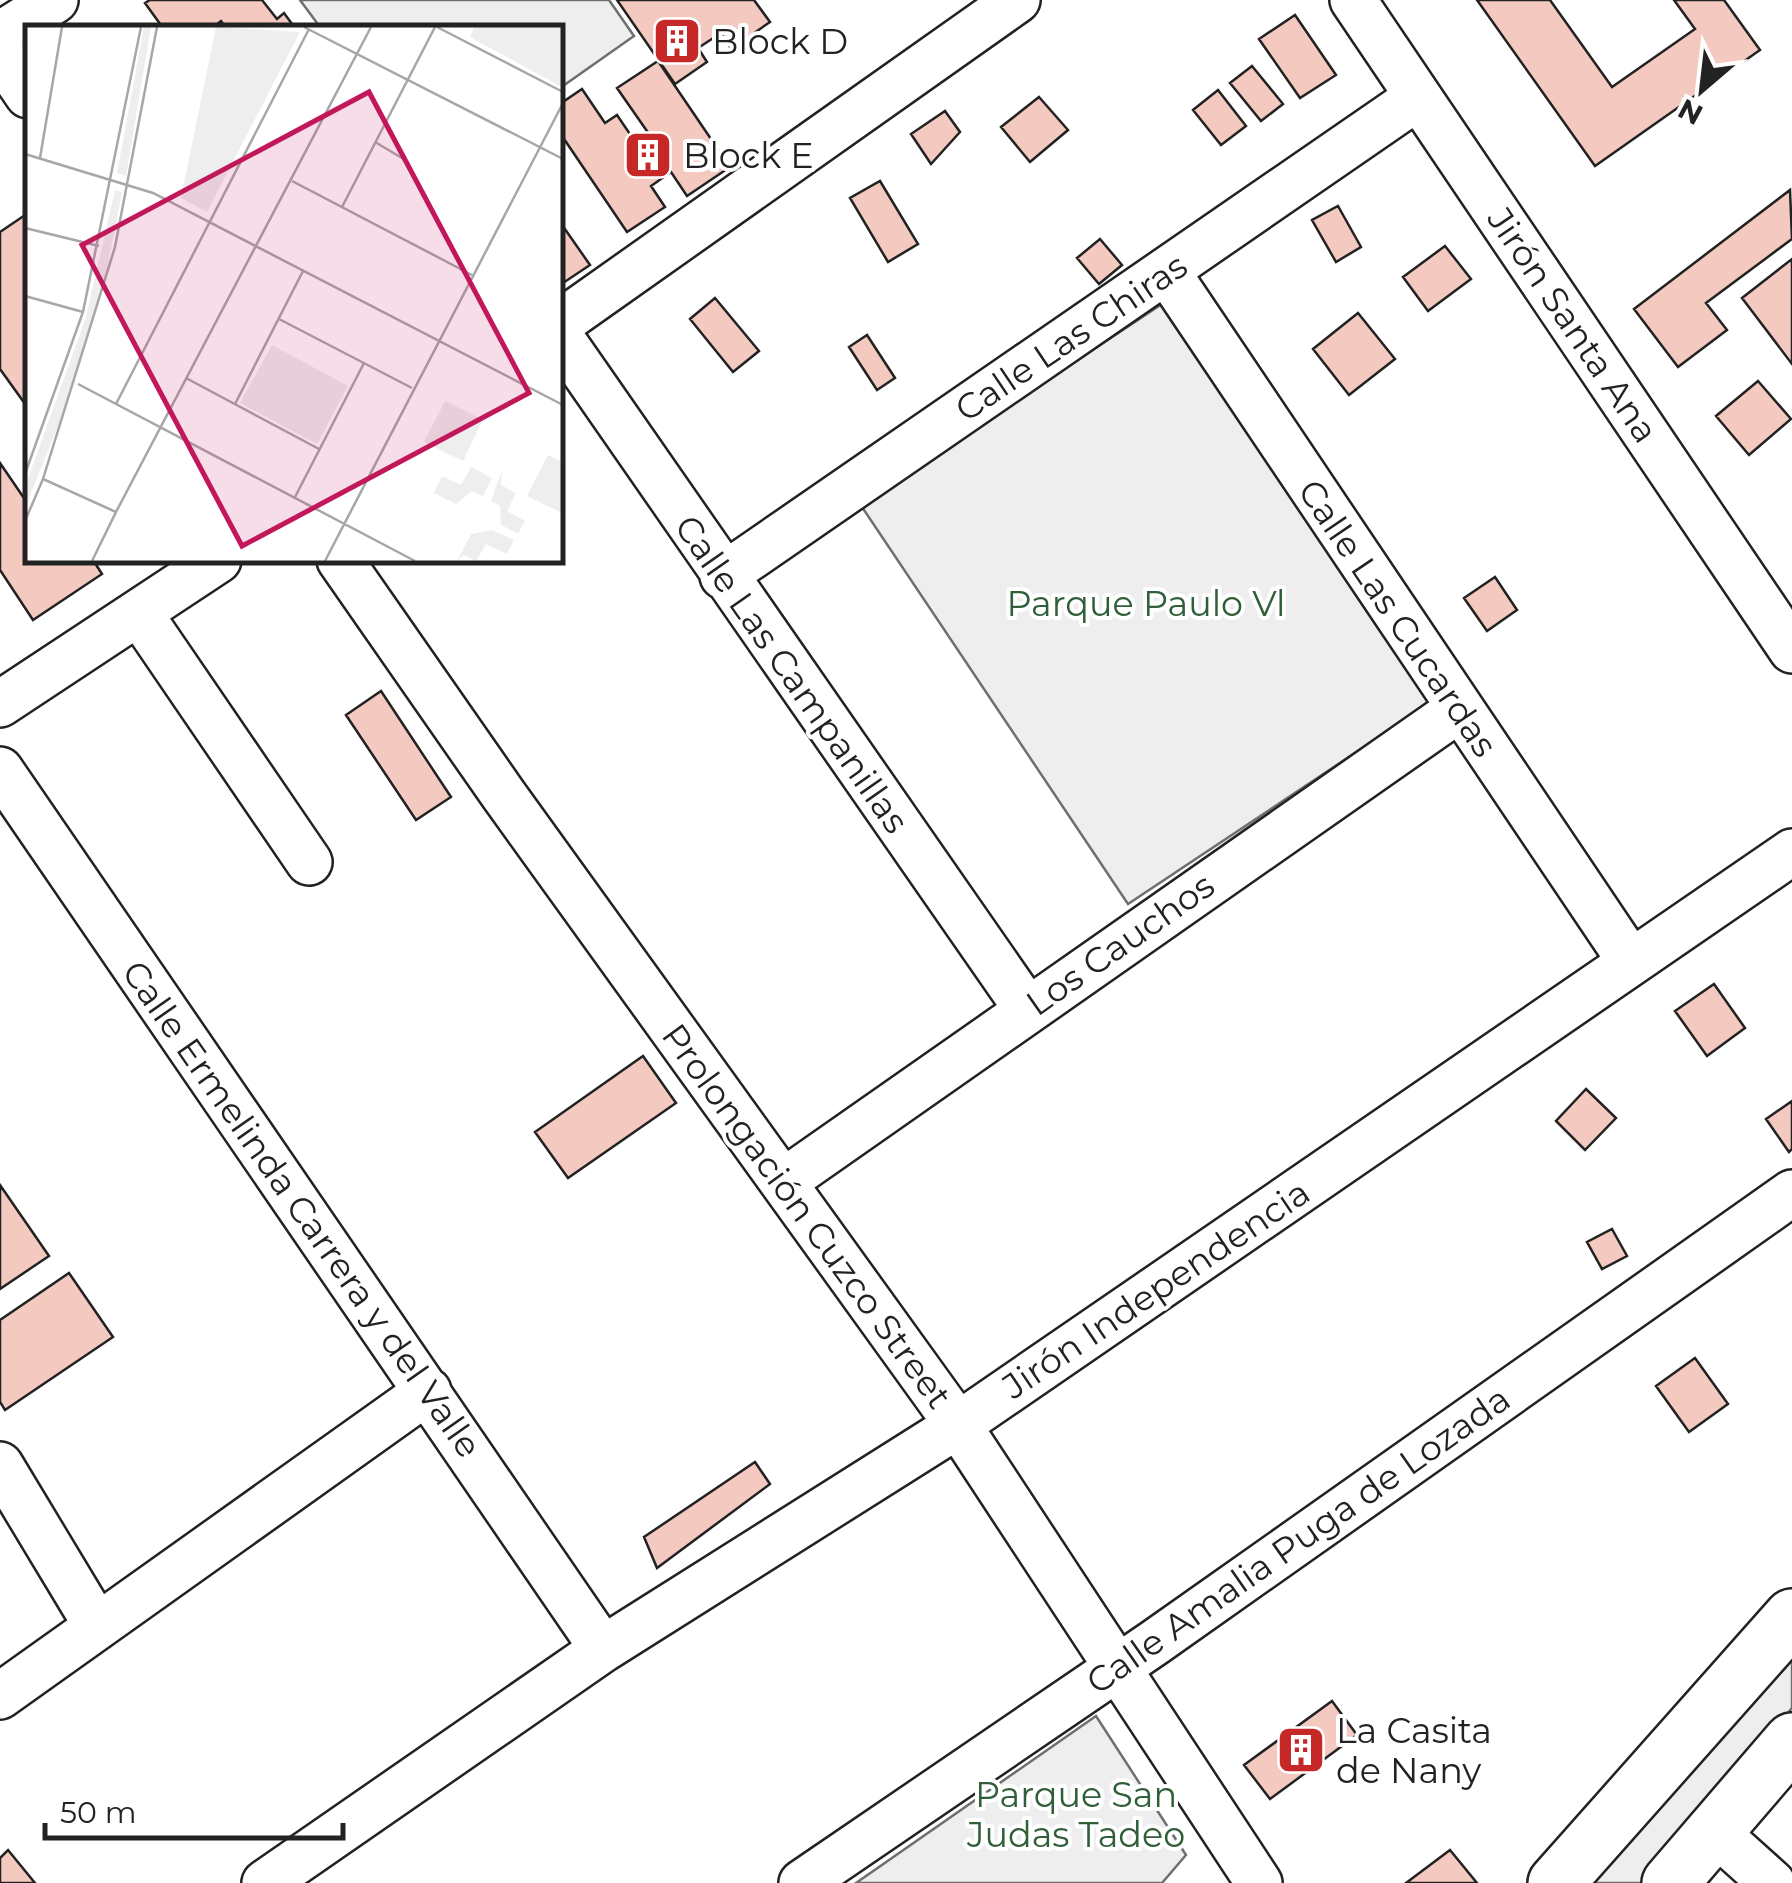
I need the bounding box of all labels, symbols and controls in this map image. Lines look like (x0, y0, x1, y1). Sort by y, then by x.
building icon: Block D (651, 15, 703, 67)
place label: Block D (712, 20, 848, 63)
inset map (25, 25, 562, 562)
north arrow (1652, 40, 1752, 140)
text: N (1672, 92, 1708, 132)
building icon: Block E (622, 129, 674, 181)
place label: Block E (683, 134, 814, 177)
street label: Jirón Santa Ana (1478, 199, 1667, 451)
street label: Calle Las Chiras (947, 244, 1195, 430)
street label: Calle Las Cucardas (1289, 471, 1507, 765)
street label: Calle Las Campanillas (666, 507, 918, 841)
park label: Parque Paulo Vl (1007, 582, 1285, 625)
street label: Los Cauchos (1018, 863, 1222, 1025)
street label: Calle Ermelinda Carrera y del Valle (113, 952, 491, 1466)
street label: Prolongación Cuzco Street (653, 1015, 961, 1417)
street label: Jirón Independencia (994, 1170, 1318, 1408)
street label: Calle Amalia Puga de Lozada (1078, 1377, 1518, 1703)
place label: La Casita de Nany (1336, 1709, 1492, 1792)
building icon: La Casita de Nany (1275, 1724, 1327, 1776)
park label: Parque San Judas Tadeo (966, 1773, 1185, 1856)
scale bar (45, 1778, 342, 1840)
text: 50 m (60, 1794, 137, 1831)

